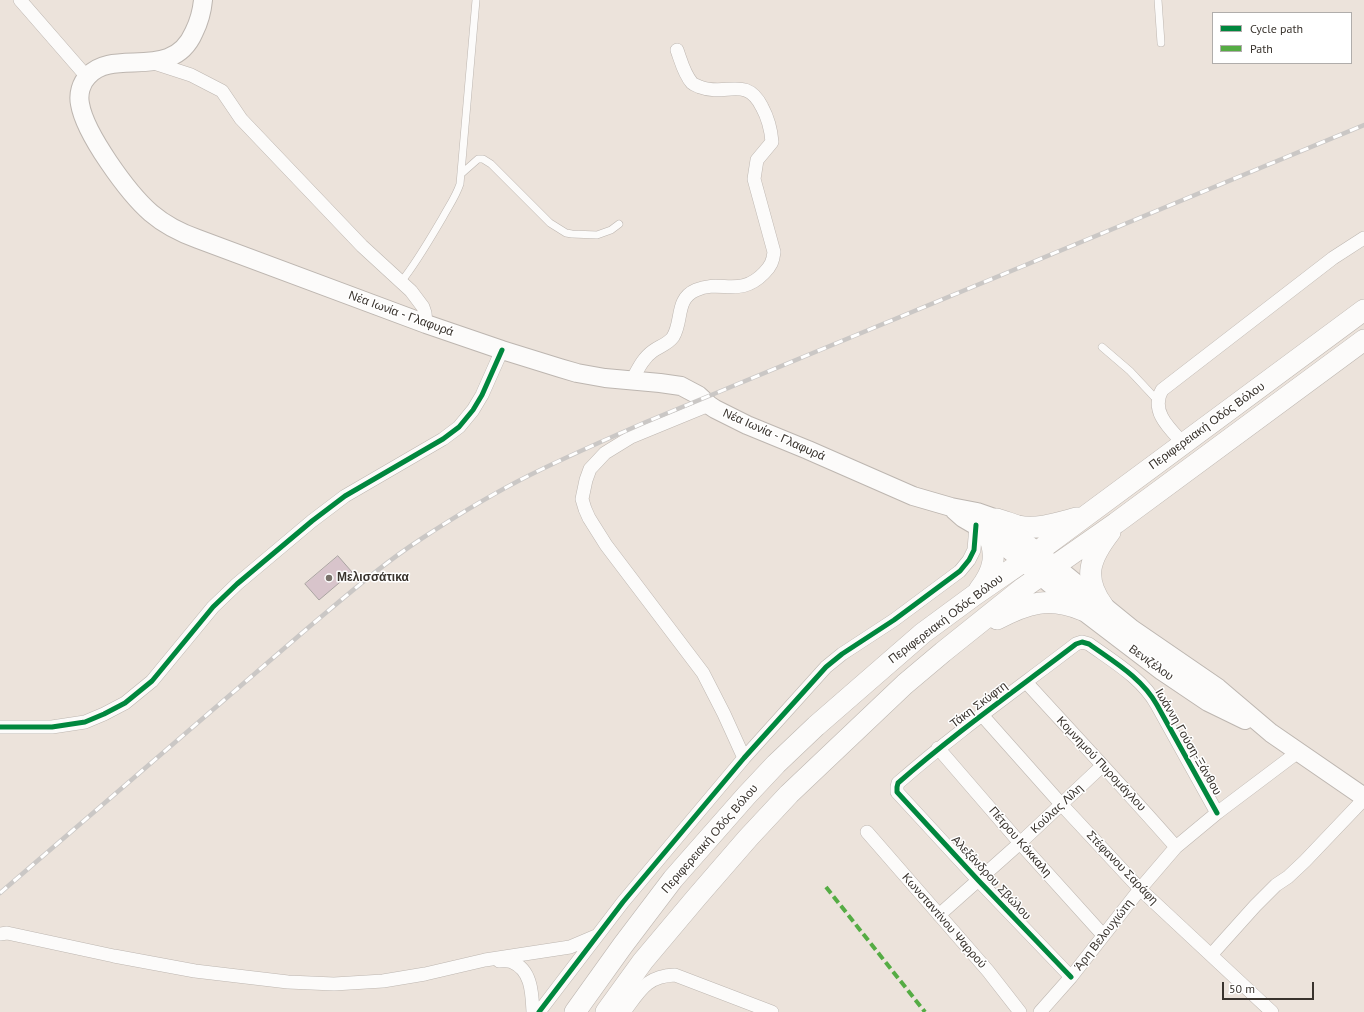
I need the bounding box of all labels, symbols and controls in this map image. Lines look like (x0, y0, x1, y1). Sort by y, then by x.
legend (1212, 12, 1352, 64)
text: Cycle path (1250, 21, 1303, 36)
text: Path (1250, 41, 1273, 56)
street label: Νέα Ιωνία - Γλαφυρά (347, 288, 455, 340)
street label: Περιφερειακή Οδός Βόλου (1146, 379, 1268, 473)
street label: Νέα Ιωνία - Γλαφυρά (721, 406, 827, 464)
place label: Μελισσάτικα (337, 571, 409, 585)
street label: Περιφερειακή Οδός Βόλου (886, 571, 1006, 667)
marker: Μελισσάτικα (324, 573, 334, 583)
street label: Βενιζέλου (1126, 642, 1176, 684)
street label: Τάκη Σκύφτη (948, 679, 1010, 731)
street label: Ιωάννη Γούση-Ξάνθου (1152, 686, 1224, 798)
street label: Κομνημού Πυρομάγλου (1053, 714, 1149, 814)
street label: Κούλας Λίλη (1028, 781, 1086, 837)
street label: Περιφερειακή Οδός Βόλου (659, 782, 761, 896)
street label: Πέτρου Κόκκαλη (986, 804, 1054, 880)
street label: Στέφανου Σαράφη (1083, 828, 1161, 908)
street label: Αλεξάνδρου Σβώλου (948, 833, 1034, 923)
street label: Κωνσταντίνου Ψαρρού (899, 870, 989, 972)
street label: Άρη Βελουχιώτη (1072, 896, 1136, 974)
scale bar (1224, 974, 1316, 1000)
text: 50 m (1229, 981, 1255, 996)

